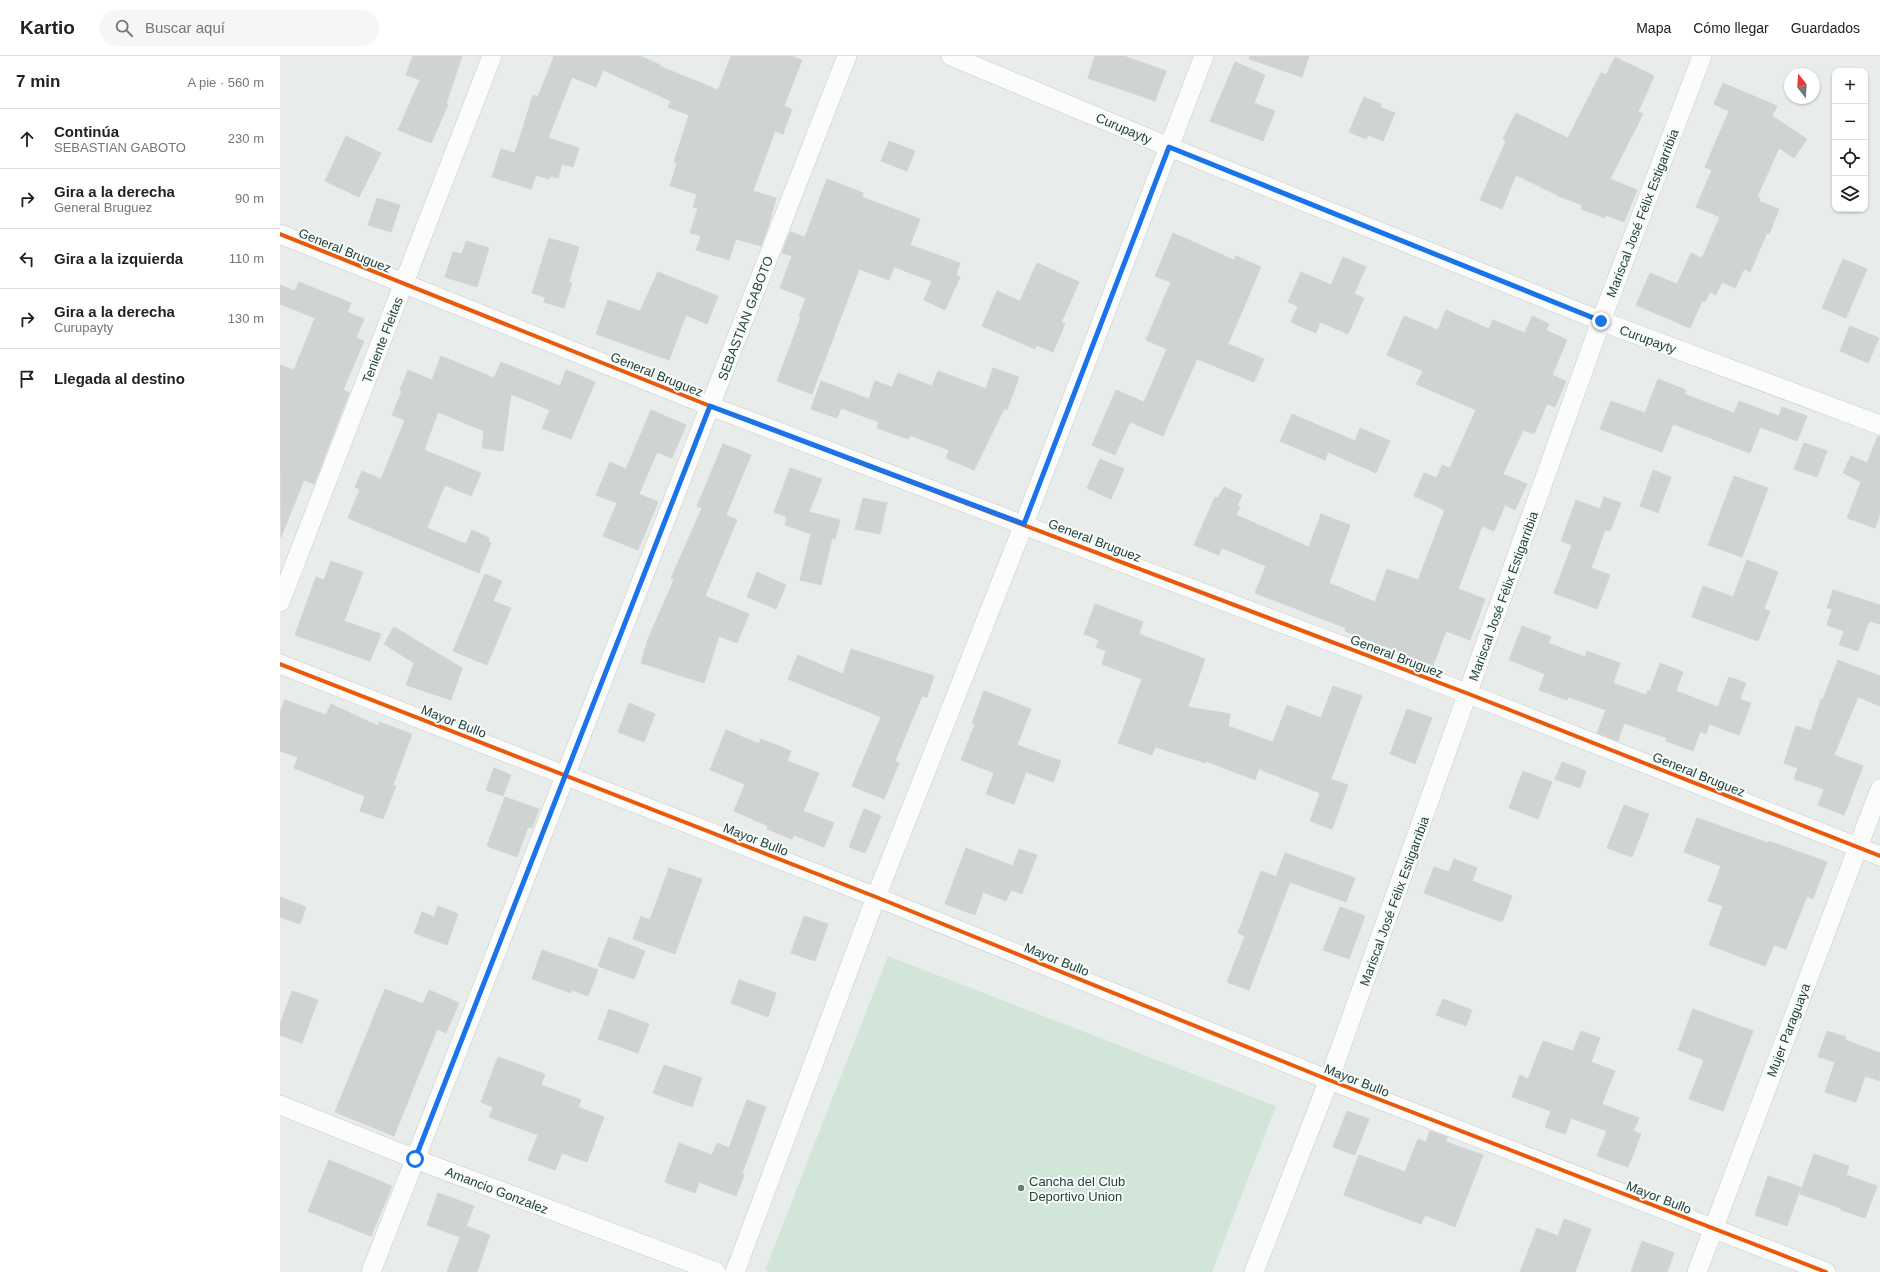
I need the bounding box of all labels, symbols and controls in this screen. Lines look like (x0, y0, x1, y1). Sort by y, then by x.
search box (99, 10, 379, 46)
text: Kartio (20, 17, 75, 38)
icon: search (113, 17, 135, 39)
text: Buscar aquí (145, 19, 225, 36)
text: Mapa (1636, 20, 1671, 36)
text: Cómo llegar (1693, 20, 1769, 36)
text: Guardados (1791, 20, 1860, 36)
north arrow (1784, 68, 1820, 104)
map controls (1832, 68, 1868, 212)
button: + (1832, 68, 1868, 104)
text: 7 min (16, 72, 60, 91)
text: A pie · 560 m (187, 75, 264, 90)
button: − (1832, 104, 1868, 140)
street label: Curupayty (1094, 110, 1154, 147)
text: Continúa (54, 123, 119, 140)
street label: Mariscal José Félix Estigarribia (1603, 126, 1682, 300)
icon: ahead (16, 128, 38, 150)
text: 230 m (228, 131, 264, 146)
text: SEBASTIAN GABOTO (54, 140, 186, 155)
button: locate (1832, 140, 1868, 176)
button: layers (1832, 176, 1868, 212)
text: Gira a la derecha (54, 183, 175, 200)
icon: right (16, 188, 38, 210)
text: 90 m (235, 191, 264, 206)
text: General Bruguez (54, 200, 152, 215)
street label: General Bruguez (296, 225, 393, 276)
icon: left (16, 248, 38, 270)
text: Gira a la izquierda (54, 250, 183, 267)
text: 110 m (229, 251, 264, 266)
street label: SEBASTIAN GABOTO (715, 254, 776, 382)
street label: Teniente Fleitas (359, 295, 406, 385)
text: Gira a la derecha (54, 303, 175, 320)
icon: right (16, 308, 38, 330)
text: 130 m (228, 311, 264, 326)
route end (1592, 312, 1610, 330)
text: Curupayty (54, 320, 113, 335)
street label: Curupayty (1617, 322, 1679, 357)
street label: General Bruguez (608, 349, 705, 400)
icon: arrive (16, 368, 38, 390)
text: Llegada al destino (54, 370, 185, 387)
street label: Mariscal José Félix Estigarribia (1466, 509, 1541, 683)
street label: General Bruguez (1046, 516, 1143, 565)
street label: General Bruguez (1348, 632, 1445, 681)
street label: Mayor Bullo (419, 702, 489, 741)
street label: General Bruguez (1650, 749, 1747, 800)
street label: Mariscal José Félix Estigarribia (1357, 814, 1432, 988)
street label: Mayor Bullo (721, 820, 791, 859)
street label: Mayor Bullo (1022, 940, 1091, 979)
street label: Mujer Paraguaya (1764, 981, 1813, 1079)
street label: Mayor Bullo (1322, 1061, 1392, 1100)
route start (406, 1150, 424, 1168)
street label: Amancio Gonzalez (443, 1164, 550, 1217)
place label: Cancha del Club Deportivo Union (1029, 1174, 1125, 1204)
street label: Mayor Bullo (1624, 1178, 1694, 1217)
marker: Cancha del Club Deportivo Union (1016, 1183, 1026, 1193)

